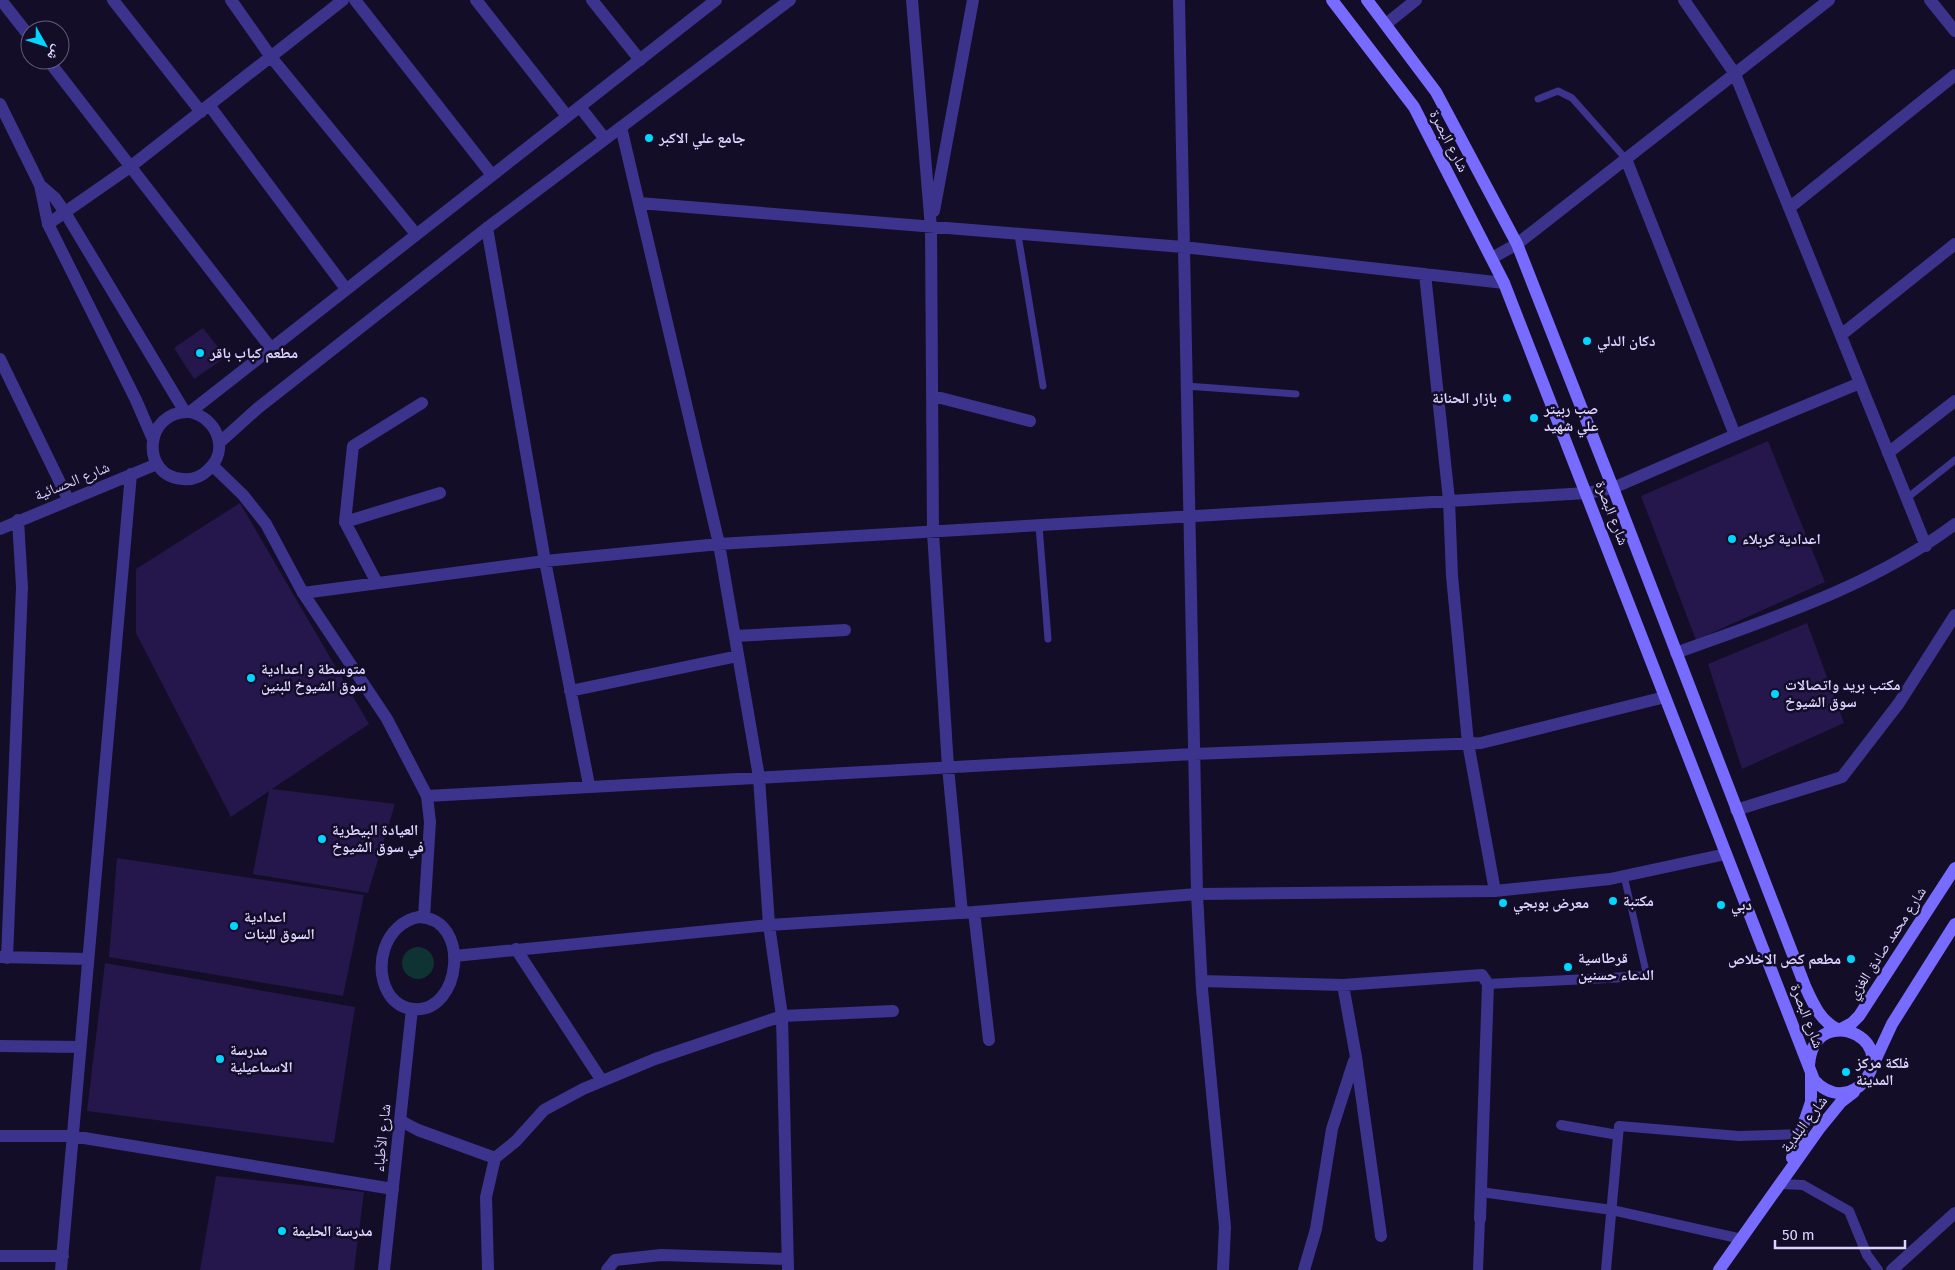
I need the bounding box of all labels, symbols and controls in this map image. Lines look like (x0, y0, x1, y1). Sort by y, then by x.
north arrow (20, 20, 70, 70)
text: ش (43, 42, 66, 64)
street label: شارع البصرة (1425, 107, 1472, 176)
place label: جامع علي الاكبر (658, 129, 746, 150)
marker: جامع علي الاكبر (643, 132, 655, 144)
place label: دكان الدلي (1597, 332, 1656, 353)
marker: دكان الدلي (1581, 335, 1593, 347)
place label: مطعم كباب باقر (209, 344, 298, 363)
marker: مطعم كباب باقر (194, 347, 206, 359)
place label: بازار الحنانة (1432, 389, 1497, 407)
marker: بازار الحنانة (1501, 392, 1513, 404)
place label: صب ربيتر علي شهيد (1543, 400, 1599, 438)
marker: صب ربيتر علي شهيد (1528, 412, 1540, 424)
street label: شارع الحسائية (32, 458, 113, 505)
street label: شارع البصرة (1591, 478, 1633, 548)
place label: اعدادية كربلاء (1742, 530, 1821, 548)
marker: اعدادية كربلاء (1726, 533, 1738, 545)
place label: متوسطة و اعدادية سوق الشيوخ للبنين (261, 660, 366, 695)
marker: متوسطة و اعدادية سوق الشيوخ للبنين (245, 672, 257, 684)
place label: مكتب بريد واتصالات سوق الشيوخ (1785, 676, 1901, 711)
marker: مكتب بريد واتصالات سوق الشيوخ (1769, 688, 1781, 700)
place label: العيادة البيطرية في سوق الشيوخ (332, 821, 424, 859)
marker: العيادة البيطرية في سوق الشيوخ (316, 833, 328, 845)
street label: شارع محمد صادق الغزي (1844, 883, 1932, 1004)
place label: مكتبة (1623, 892, 1654, 910)
place label: معرض بوبجي (1513, 894, 1589, 915)
marker: مكتبة (1607, 895, 1619, 907)
place label: دبي (1731, 896, 1752, 917)
marker: معرض بوبجي (1497, 897, 1509, 909)
marker: دبي (1715, 899, 1727, 911)
place label: اعدادية السوق للبنات (244, 908, 315, 943)
marker: اعدادية السوق للبنات (228, 920, 240, 932)
place label: قرطاسية الدعاء حسنين (1578, 949, 1654, 984)
place label: مطعم كص الاخلاص (1728, 950, 1841, 969)
marker: مطعم كص الاخلاص (1845, 953, 1857, 965)
marker: قرطاسية الدعاء حسنين (1562, 961, 1574, 973)
street label: شارع البصرة (1786, 981, 1828, 1051)
place label: مدرسة الاسماعيلية (230, 1041, 293, 1076)
marker: مدرسة الاسماعيلية (214, 1053, 226, 1065)
place label: فلكة مركز المدينة (1855, 1054, 1909, 1089)
marker: فلكة مركز المدينة (1840, 1066, 1852, 1078)
street label: شارع البلدية (1777, 1092, 1832, 1157)
street label: شارع الأطباء (369, 1103, 396, 1173)
scale bar (1775, 1218, 1905, 1250)
place label: مدرسة الحليمة (292, 1222, 373, 1240)
marker: مدرسة الحليمة (276, 1225, 288, 1237)
text: 50 m (1782, 1226, 1815, 1244)

